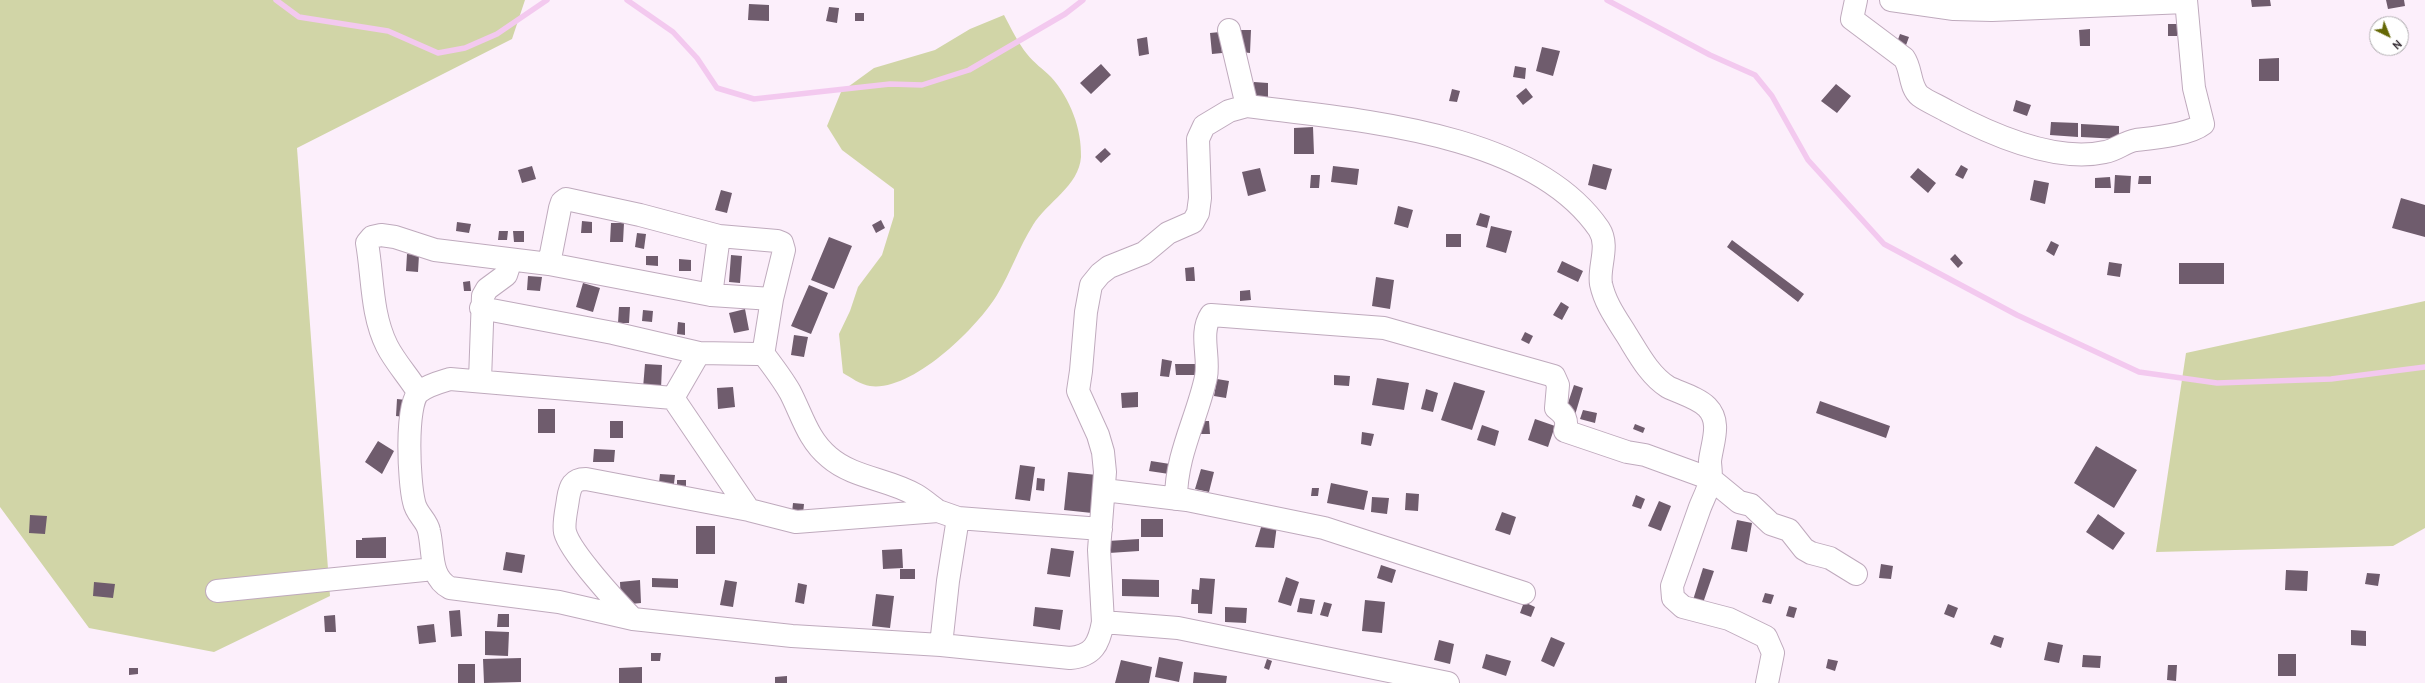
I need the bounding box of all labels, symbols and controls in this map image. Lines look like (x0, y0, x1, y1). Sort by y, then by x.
north arrow (2369, 16, 2409, 56)
text: N (2389, 36, 2404, 52)

